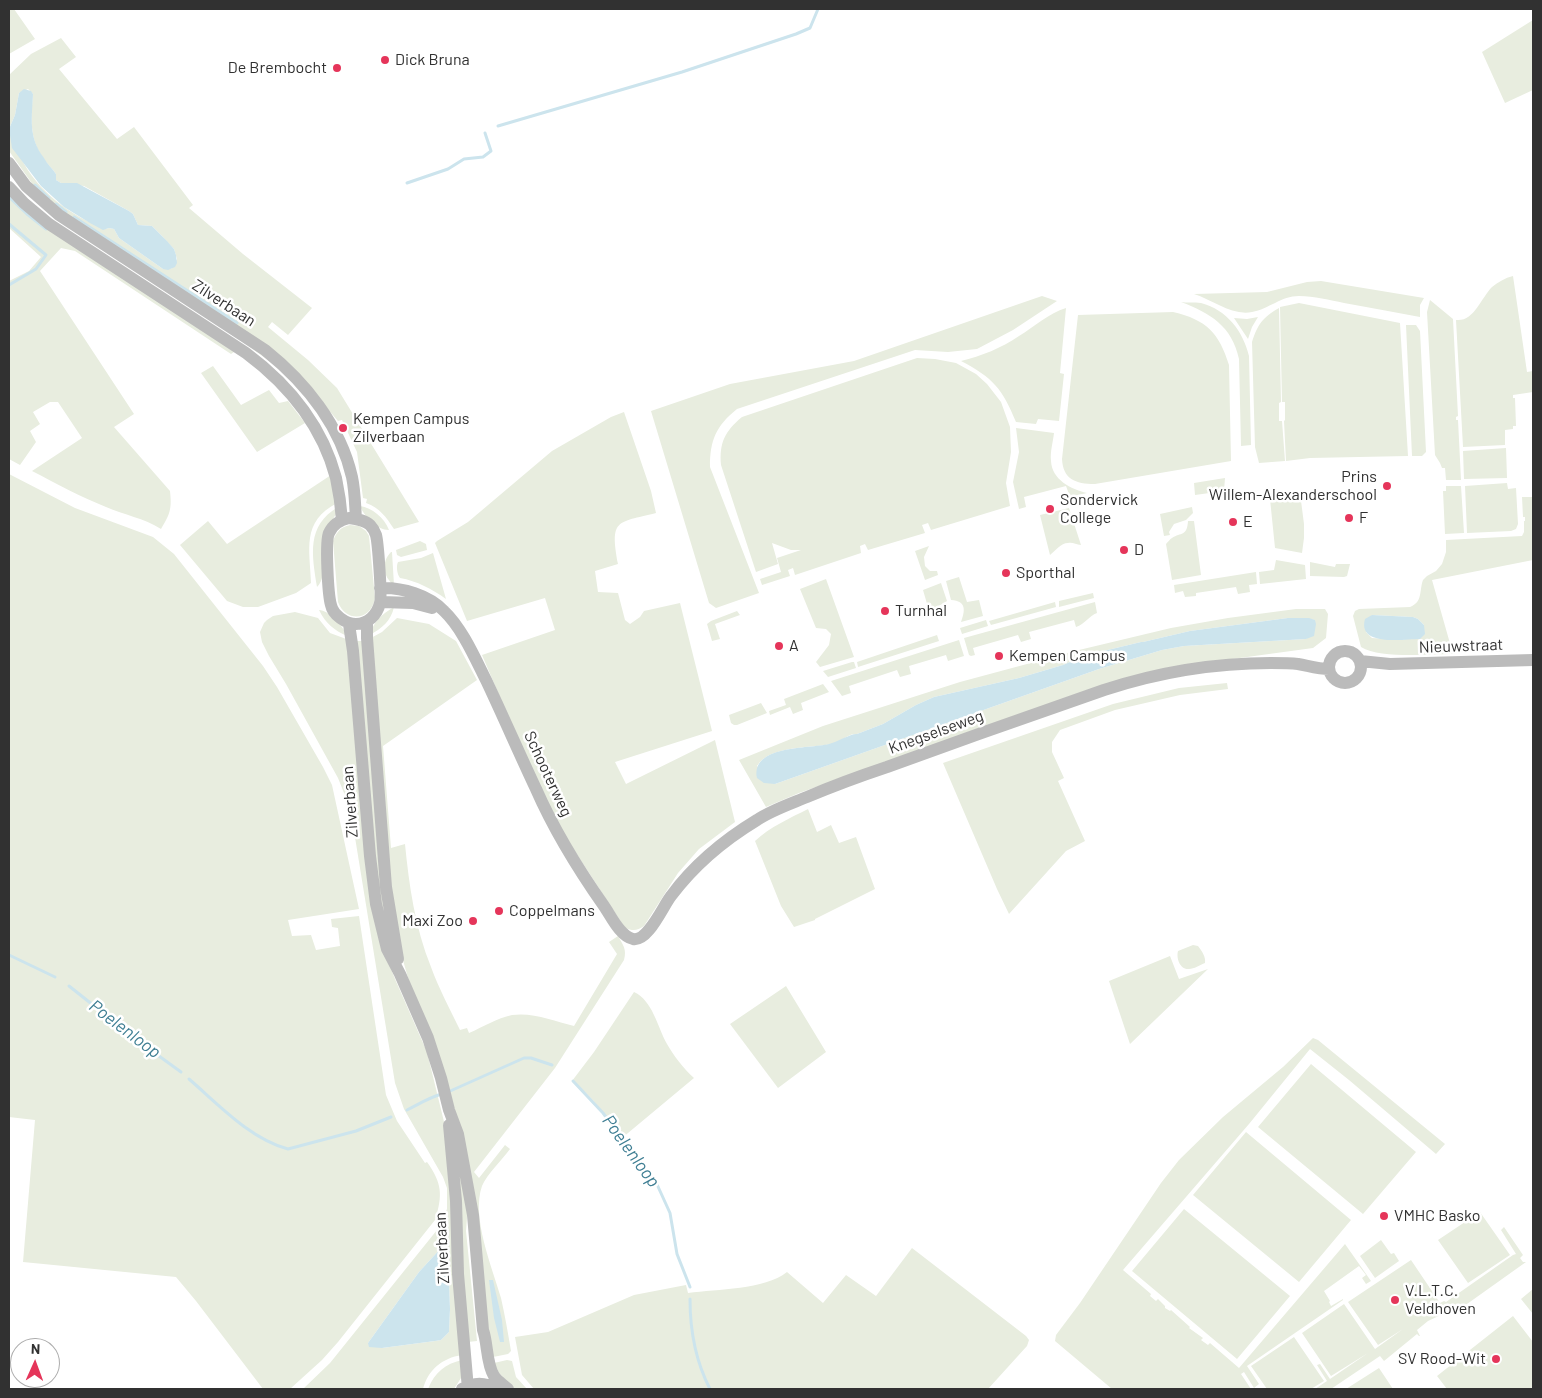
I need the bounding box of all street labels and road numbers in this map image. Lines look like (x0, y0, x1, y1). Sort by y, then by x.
street label: Zilverbaan (189, 275, 259, 331)
street label: Nieuwstraat (1418, 635, 1504, 657)
street label: Knegselseweg (886, 706, 986, 758)
street label: Schooterweg (520, 728, 576, 820)
street label: Zilverbaan (338, 765, 362, 839)
street label: Zilverbaan (431, 1212, 453, 1284)

